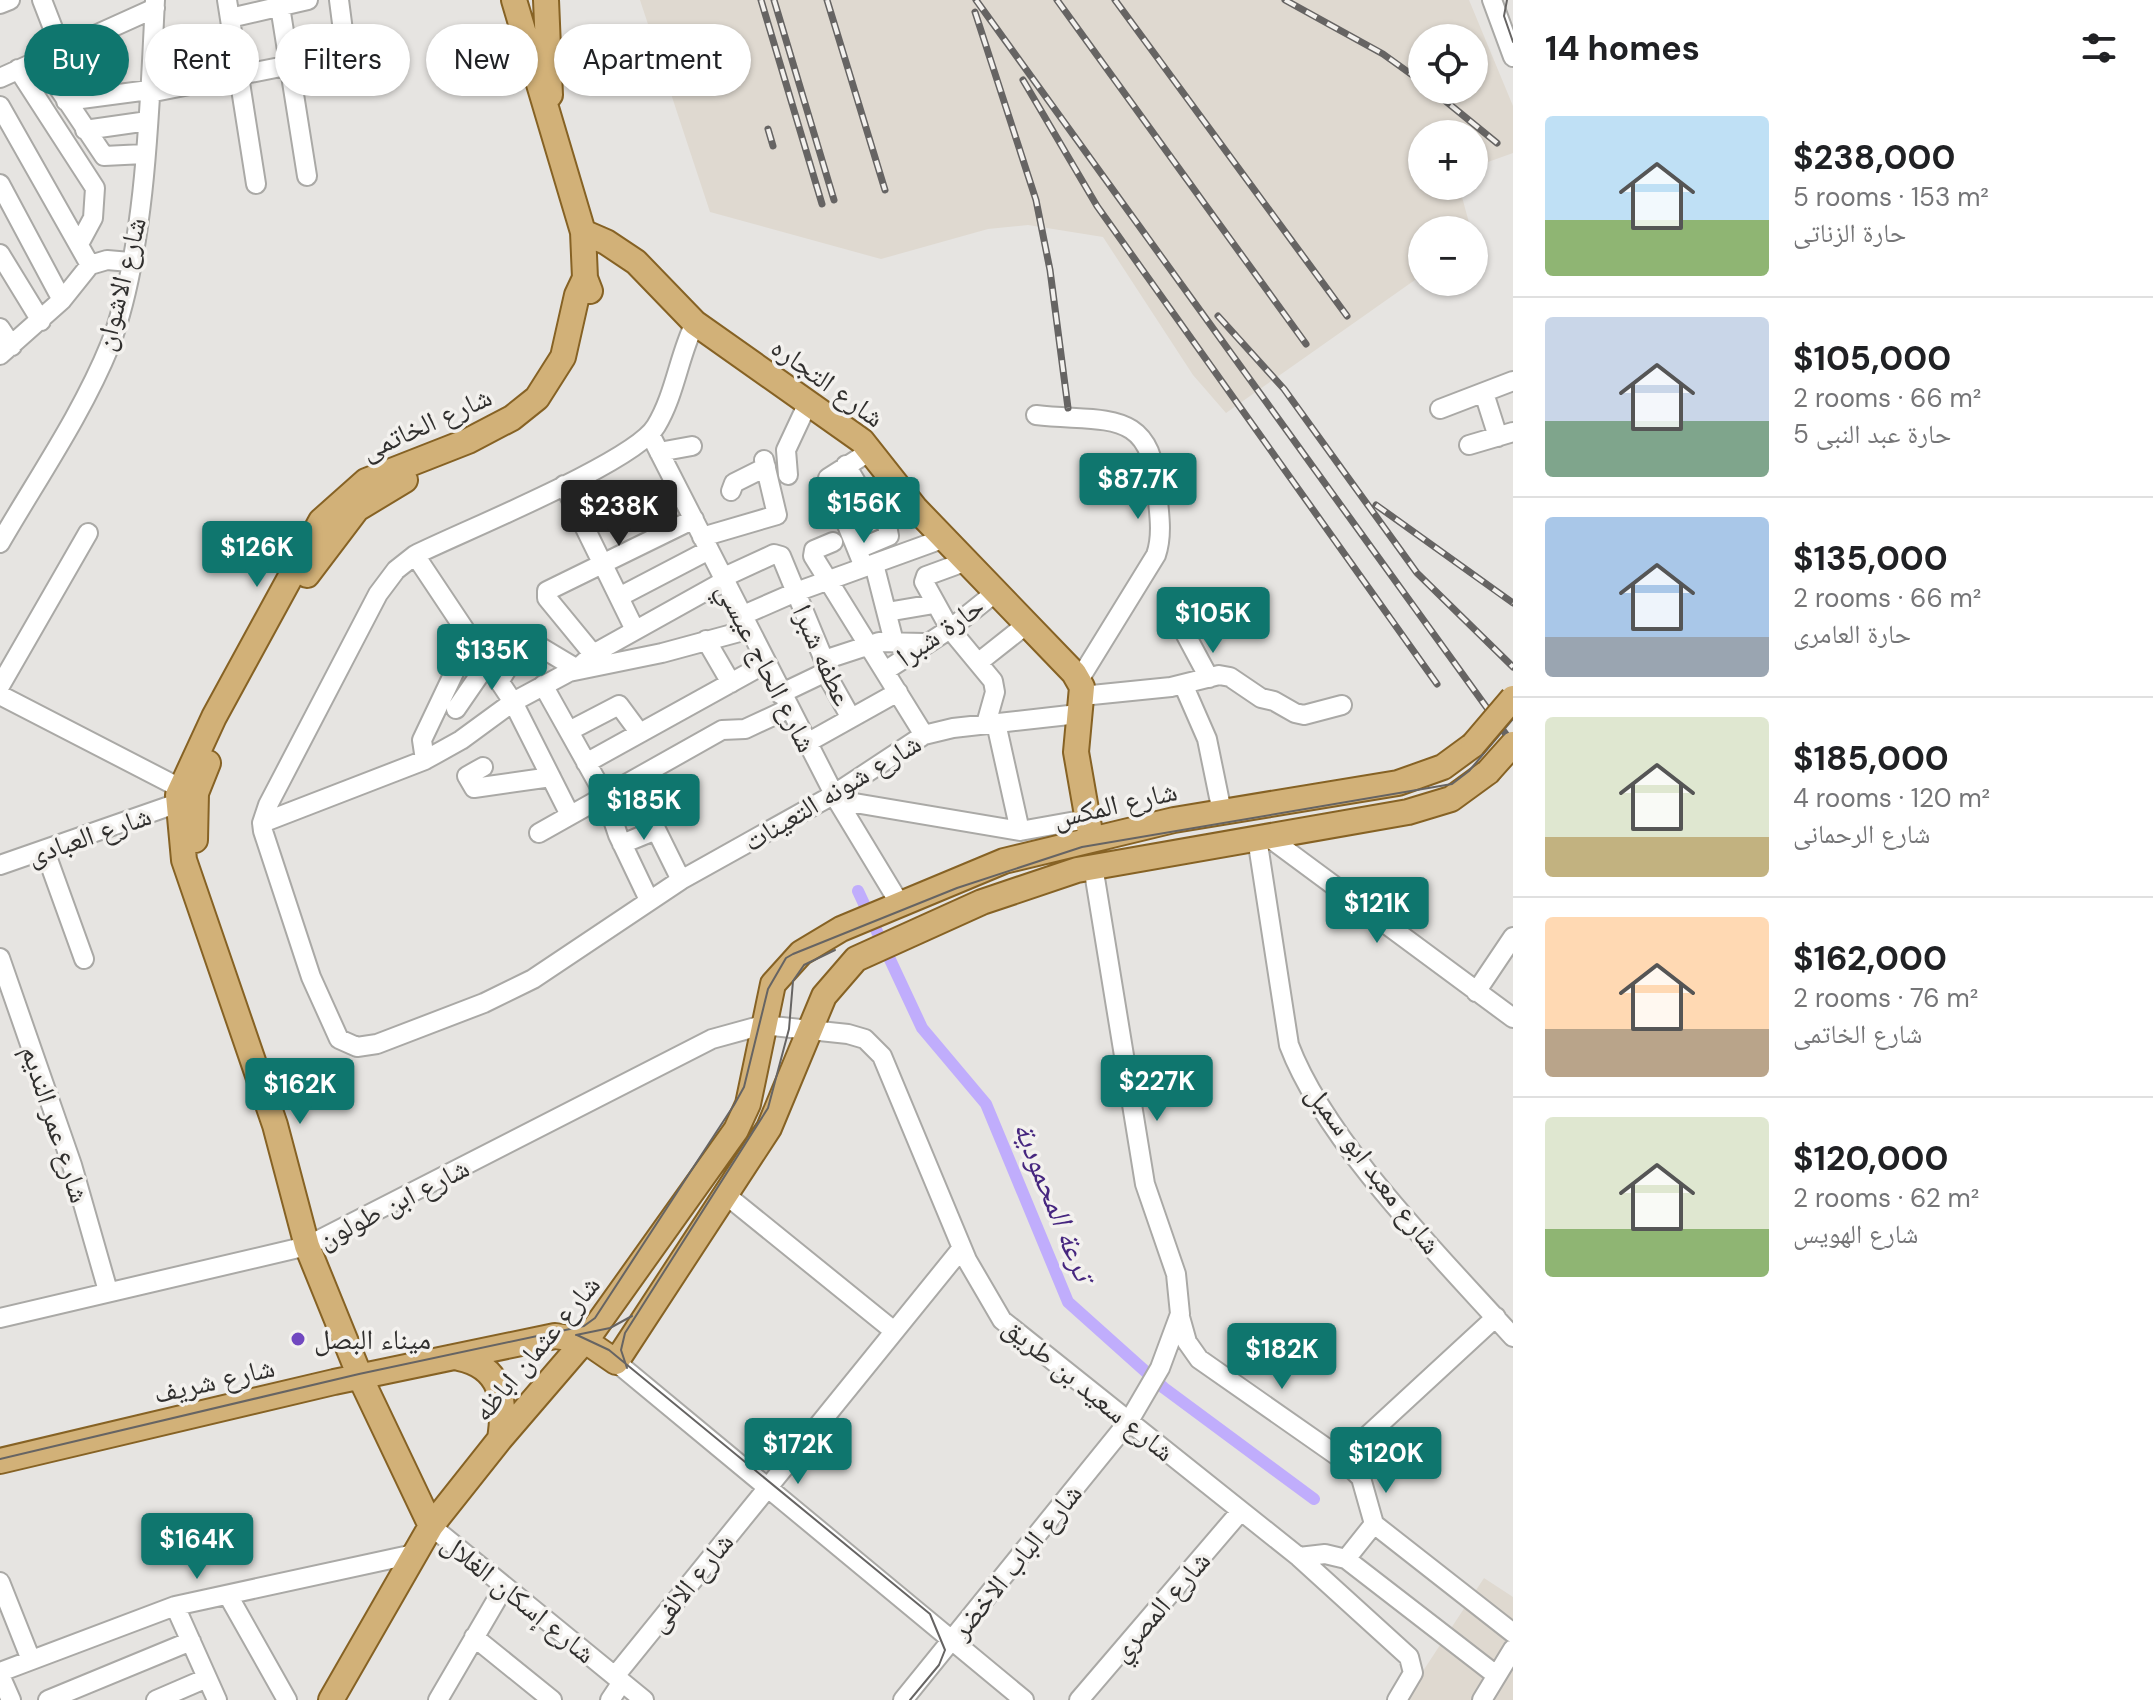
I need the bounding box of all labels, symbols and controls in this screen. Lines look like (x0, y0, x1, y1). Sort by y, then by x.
chip: Buy (24, 24, 129, 96)
chip: Rent (145, 24, 259, 96)
chip: Filters (275, 24, 410, 96)
chip: New (426, 24, 538, 96)
chip: Apartment (554, 24, 751, 96)
map controls (1408, 24, 1488, 296)
button: locate (1408, 24, 1488, 104)
text: 14 homes (1545, 26, 1700, 71)
icon: filters (2077, 26, 2121, 70)
button: + (1408, 120, 1488, 200)
text: $238,000 (1793, 135, 1955, 180)
icon: home (1609, 148, 1705, 244)
text: 5 rooms · 153 m² (1793, 180, 1989, 214)
street label: شارع الاشوان (86, 213, 155, 355)
button: − (1408, 216, 1488, 296)
text: حارة الزناتى (1793, 216, 1906, 250)
street label: شارع التجاره (764, 329, 892, 436)
text: $105,000 (1793, 336, 1951, 381)
icon: home (1609, 349, 1705, 445)
street label: شارع الخاتمى (355, 378, 497, 469)
text: 2 rooms · 66 m² (1793, 381, 1981, 415)
text: حارة عبد النبى 5 (1793, 417, 1951, 451)
pin: $87.7K (1073, 453, 1203, 521)
text: $87.7K (1098, 462, 1179, 496)
pin: $156K (808, 477, 920, 545)
pin: $238K (563, 480, 675, 548)
text: $156K (827, 486, 901, 520)
text: $238K (579, 489, 659, 523)
pin: $126K (201, 521, 313, 589)
text: $126K (220, 530, 294, 564)
text: $135,000 (1793, 536, 1948, 581)
icon: home (1609, 549, 1705, 645)
street label: شارع الحاج عيسي (704, 576, 825, 760)
text: 2 rooms · 66 m² (1793, 581, 1981, 615)
pin: $105K (1157, 587, 1269, 655)
street label: حارة شبرا (889, 588, 992, 675)
text: $105K (1175, 596, 1251, 630)
street label: عطفه شبرا (784, 599, 861, 712)
text: حارة العامرى (1793, 617, 1911, 651)
pin: $135K (436, 624, 548, 692)
text: $135K (455, 633, 529, 667)
street label: شارع شونه التعينات (736, 725, 928, 860)
text: $185,000 (1793, 736, 1949, 781)
icon: home (1609, 749, 1705, 845)
street label: شارع المكس (1049, 772, 1181, 837)
pin: $185K (588, 774, 700, 842)
text: 4 rooms · 120 m² (1793, 781, 1990, 815)
text: $185K (607, 783, 681, 817)
street label: شارع العبادى (22, 797, 156, 874)
text: شارع الرحمانى (1793, 817, 1930, 851)
pin: $121K (1321, 877, 1433, 945)
text: $121K (1344, 886, 1410, 920)
text: $162,000 (1793, 936, 1947, 981)
icon: home (1609, 949, 1705, 1045)
text: 2 rooms · 76 m² (1793, 981, 1978, 1015)
text: شارع الخاتمى (1793, 1017, 1922, 1051)
street label: شارع عمر النديم (13, 1041, 98, 1208)
pin: $227K (1101, 1055, 1213, 1123)
pin: $162K (244, 1058, 356, 1126)
text: $227K (1119, 1064, 1195, 1098)
text: $162K (263, 1067, 337, 1101)
street label: شارع معبد ابو سمبل (1298, 1077, 1450, 1262)
water label: ترعة المحمودية (1005, 1116, 1106, 1292)
text: $120,000 (1793, 1136, 1948, 1181)
street label: شارع ابن طولون (311, 1149, 476, 1258)
icon: home (1609, 1149, 1705, 1245)
text: 2 rooms · 62 m² (1793, 1181, 1979, 1215)
text: شارع الهويس (1793, 1217, 1918, 1251)
street label: شارع عثمان اباظه (464, 1267, 608, 1429)
street label: شارع سعيد بن طريق (995, 1309, 1182, 1470)
place label: ميناء البصل (314, 1321, 431, 1358)
pin: $182K (1226, 1323, 1338, 1391)
marker: ميناء البصل (289, 1330, 307, 1348)
text: $182K (1245, 1332, 1319, 1366)
street label: شارع شريف (150, 1349, 278, 1412)
pin: $172K (742, 1418, 854, 1486)
text: $172K (763, 1427, 833, 1461)
pin: $120K (1330, 1427, 1442, 1495)
text: $120K (1348, 1436, 1424, 1470)
street label: شارع الباب الاخضر (942, 1476, 1090, 1647)
pin: $164K (141, 1513, 253, 1581)
text: $164K (159, 1522, 235, 1556)
street label: شارع إسكان الغلال (434, 1525, 603, 1672)
street label: شارع الالفى (639, 1525, 742, 1640)
street label: شارع المصري (1102, 1543, 1222, 1672)

